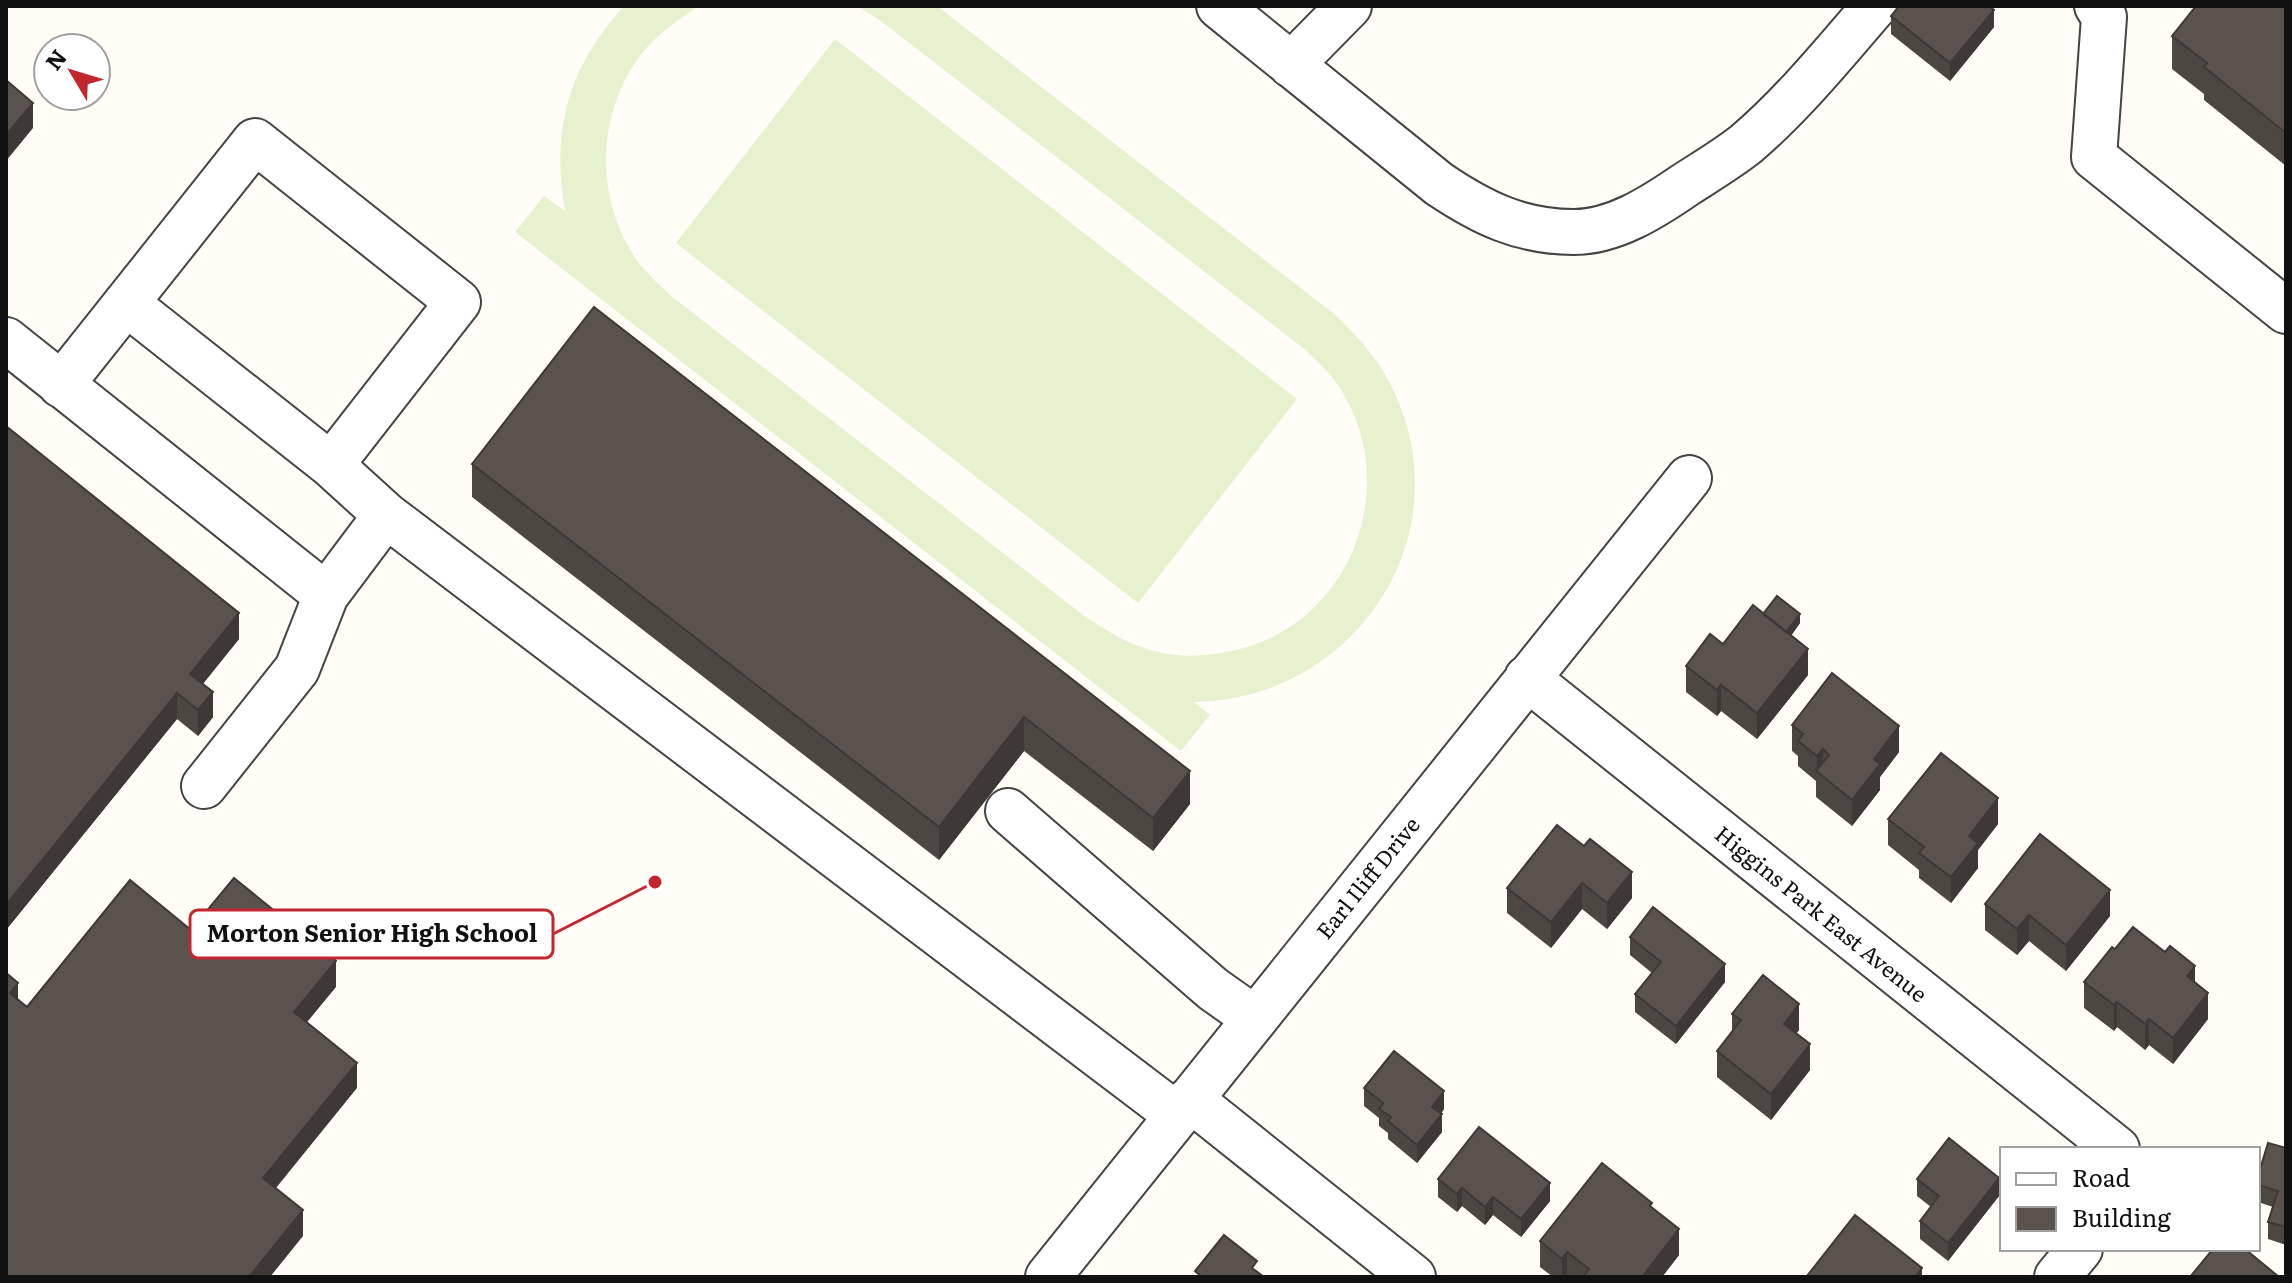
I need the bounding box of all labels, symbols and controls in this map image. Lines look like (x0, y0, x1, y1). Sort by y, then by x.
north arrow (32, 32, 112, 112)
text: N (36, 41, 74, 76)
street label: Earl Iliff Drive (1307, 809, 1427, 945)
street label: Higgins Park East Avenue (1709, 817, 1935, 1009)
callout: Morton Senior High School (190, 910, 553, 958)
text: Morton Senior High School (207, 914, 538, 949)
legend (2000, 1147, 2260, 1251)
text: Road (2072, 1159, 2131, 1194)
text: Building (2072, 1199, 2171, 1234)

